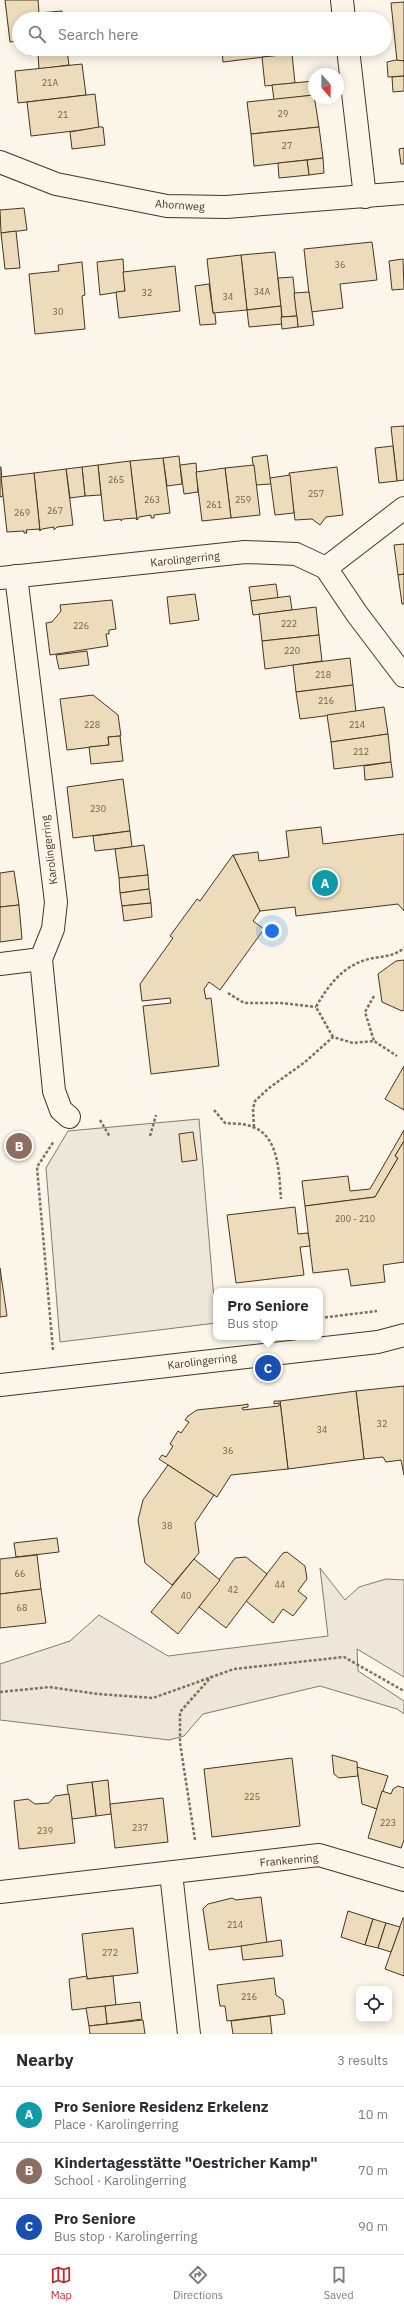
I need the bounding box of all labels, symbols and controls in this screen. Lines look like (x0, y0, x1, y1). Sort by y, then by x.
search box (12, 12, 392, 56)
icon: search (26, 23, 48, 45)
text: Search here (58, 25, 138, 44)
north arrow (308, 68, 344, 104)
house number: 21A (42, 77, 59, 88)
house number: 29 (278, 108, 288, 119)
house number: 21 (58, 109, 68, 120)
house number: 27 (282, 140, 292, 151)
street label: Ahornweg (155, 196, 206, 214)
house number: 36 (335, 259, 345, 270)
house number: 34A (254, 286, 271, 297)
house number: 32 (142, 287, 152, 298)
house number: 34 (223, 291, 233, 302)
house number: 30 (53, 306, 63, 317)
house number: 265 (108, 474, 124, 485)
house number: 257 (308, 488, 324, 499)
house number: 263 (144, 494, 160, 505)
house number: 259 (235, 494, 251, 505)
house number: 261 (206, 499, 222, 510)
house number: 267 (47, 505, 63, 516)
house number: 269 (14, 507, 30, 518)
street label: Karolingerring (150, 548, 220, 570)
house number: 222 (281, 618, 297, 629)
house number: 226 (73, 620, 89, 631)
house number: 220 (284, 645, 300, 656)
house number: 218 (315, 669, 331, 680)
house number: 216 (318, 695, 334, 706)
house number: 228 (84, 719, 100, 730)
house number: 214 (349, 719, 365, 730)
house number: 212 (353, 746, 369, 757)
house number: 230 (90, 803, 106, 814)
street label: Karolingerring (38, 814, 60, 885)
pin: A (312, 868, 338, 898)
your location (262, 921, 282, 941)
pin: B (6, 1131, 32, 1161)
house number: 200 - 210 (335, 1213, 375, 1224)
popup (213, 1288, 323, 1340)
text: Pro Seniore (227, 1296, 309, 1315)
text: Bus stop (227, 1315, 278, 1332)
street label: Karolingerring (167, 1350, 238, 1372)
pin: C (255, 1353, 281, 1383)
house number: 32 (377, 1418, 387, 1429)
house number: 34 (317, 1424, 327, 1435)
house number: 36 (223, 1445, 233, 1456)
house number: 38 (162, 1520, 172, 1531)
house number: 66 (15, 1568, 25, 1579)
house number: 44 (275, 1579, 285, 1590)
house number: 42 (228, 1584, 238, 1595)
house number: 40 (181, 1590, 191, 1601)
house number: 68 (17, 1602, 27, 1613)
house number: 225 (244, 1791, 260, 1802)
house number: 223 (380, 1817, 396, 1828)
house number: 237 (132, 1822, 148, 1833)
house number: 239 (37, 1825, 53, 1836)
street label: Frankenring (259, 1850, 319, 1870)
house number: 214 (227, 1919, 243, 1930)
house number: 272 (102, 1947, 118, 1958)
map controls (356, 1986, 392, 2022)
button: locate (356, 1986, 392, 2022)
house number: 216 (241, 1991, 257, 2002)
text: Nearby (16, 2049, 74, 2071)
text: 3 results (337, 2052, 388, 2069)
text: Pro Seniore Residenz Erkelenz (54, 2097, 269, 2116)
text: A (25, 2106, 33, 2123)
text: 10 m (358, 2106, 388, 2123)
text: Place · Karolingerring (54, 2116, 178, 2133)
text: Kindertagesstätte "Oestricher Kamp" (54, 2153, 318, 2172)
text: B (25, 2162, 33, 2179)
text: 70 m (358, 2162, 388, 2179)
text: School · Karolingerring (54, 2172, 186, 2189)
text: Pro Seniore (54, 2209, 136, 2228)
text: C (25, 2218, 33, 2235)
text: 90 m (358, 2218, 388, 2235)
text: Bus stop · Karolingerring (54, 2228, 197, 2245)
tab: Map (50, 2264, 72, 2302)
tab: Directions (173, 2264, 223, 2302)
tab: Saved (324, 2264, 354, 2302)

